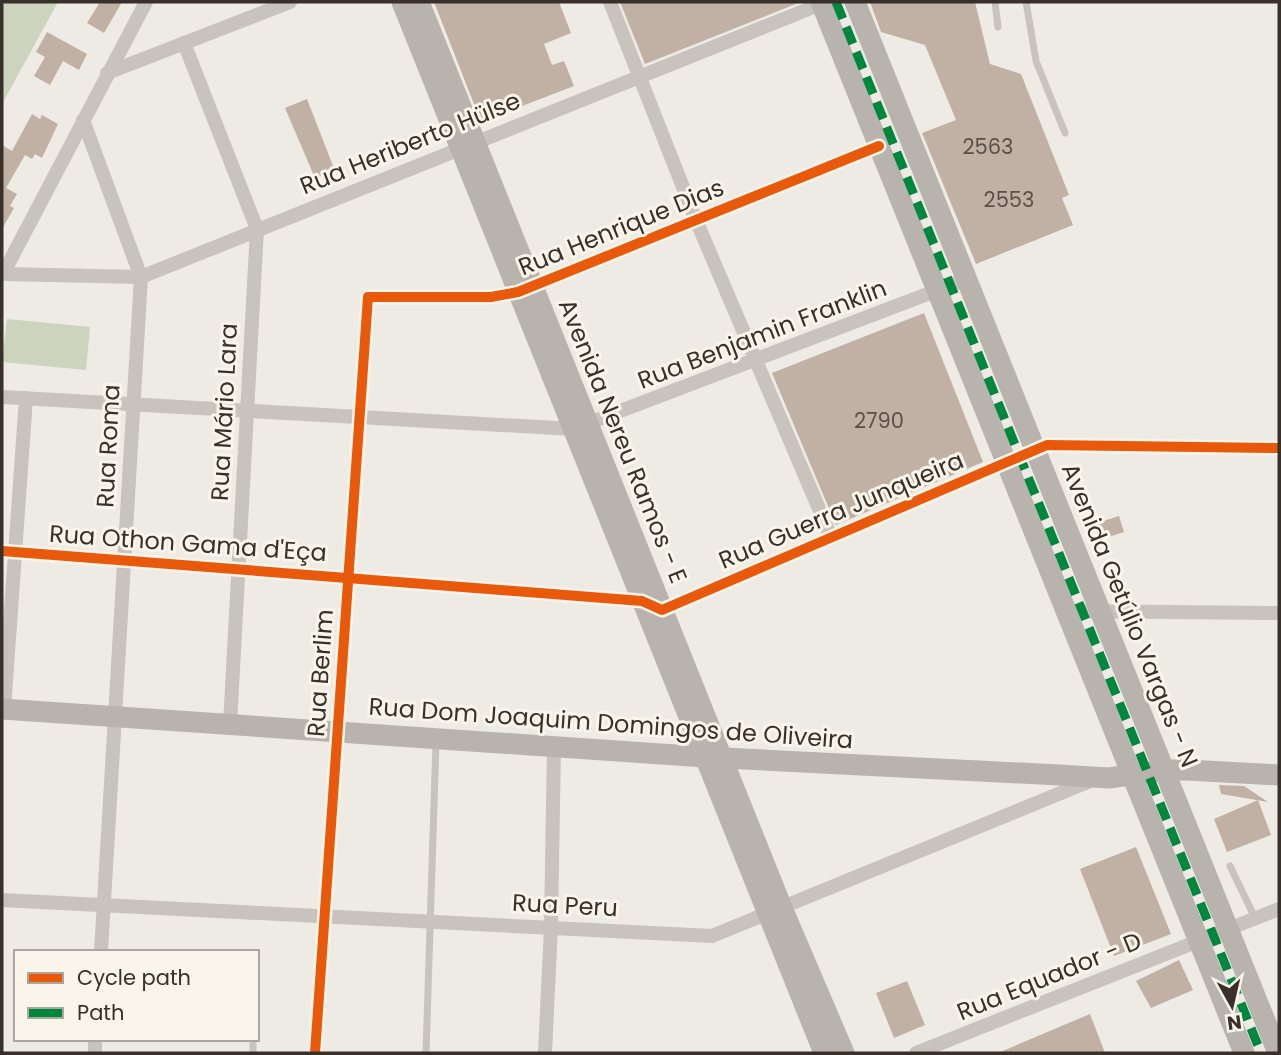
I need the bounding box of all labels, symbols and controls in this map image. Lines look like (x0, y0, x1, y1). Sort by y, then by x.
street label: Rua Heriberto Hülse (295, 84, 525, 202)
house number: 2563 (963, 132, 1013, 161)
street label: Rua Henrique Dias (513, 171, 729, 283)
house number: 2553 (984, 185, 1034, 214)
street label: Rua Benjamin Franklin (633, 271, 891, 397)
street label: Avenida Nereu Ramos - E (551, 294, 695, 588)
street label: Rua Mário Lara (203, 322, 245, 502)
street label: Rua Roma (88, 383, 128, 509)
house number: 2790 (854, 406, 904, 435)
street label: Rua Guerra Junqueira (713, 443, 969, 577)
street label: Avenida Getúlio Vargas - N (1054, 458, 1206, 772)
street label: Rua Othon Gama d'Eça (48, 517, 328, 569)
street label: Rua Berlim (299, 608, 341, 738)
street label: Rua Dom Joaquim Domingos de Oliveira (368, 690, 854, 756)
street label: Rua Peru (511, 886, 619, 924)
street label: Rua Equador - D (952, 924, 1146, 1028)
legend (14, 950, 259, 1041)
text: Cycle path (77, 963, 191, 992)
north arrow (1197, 971, 1267, 1041)
text: Path (77, 998, 124, 1027)
text: N (1225, 1008, 1243, 1037)

